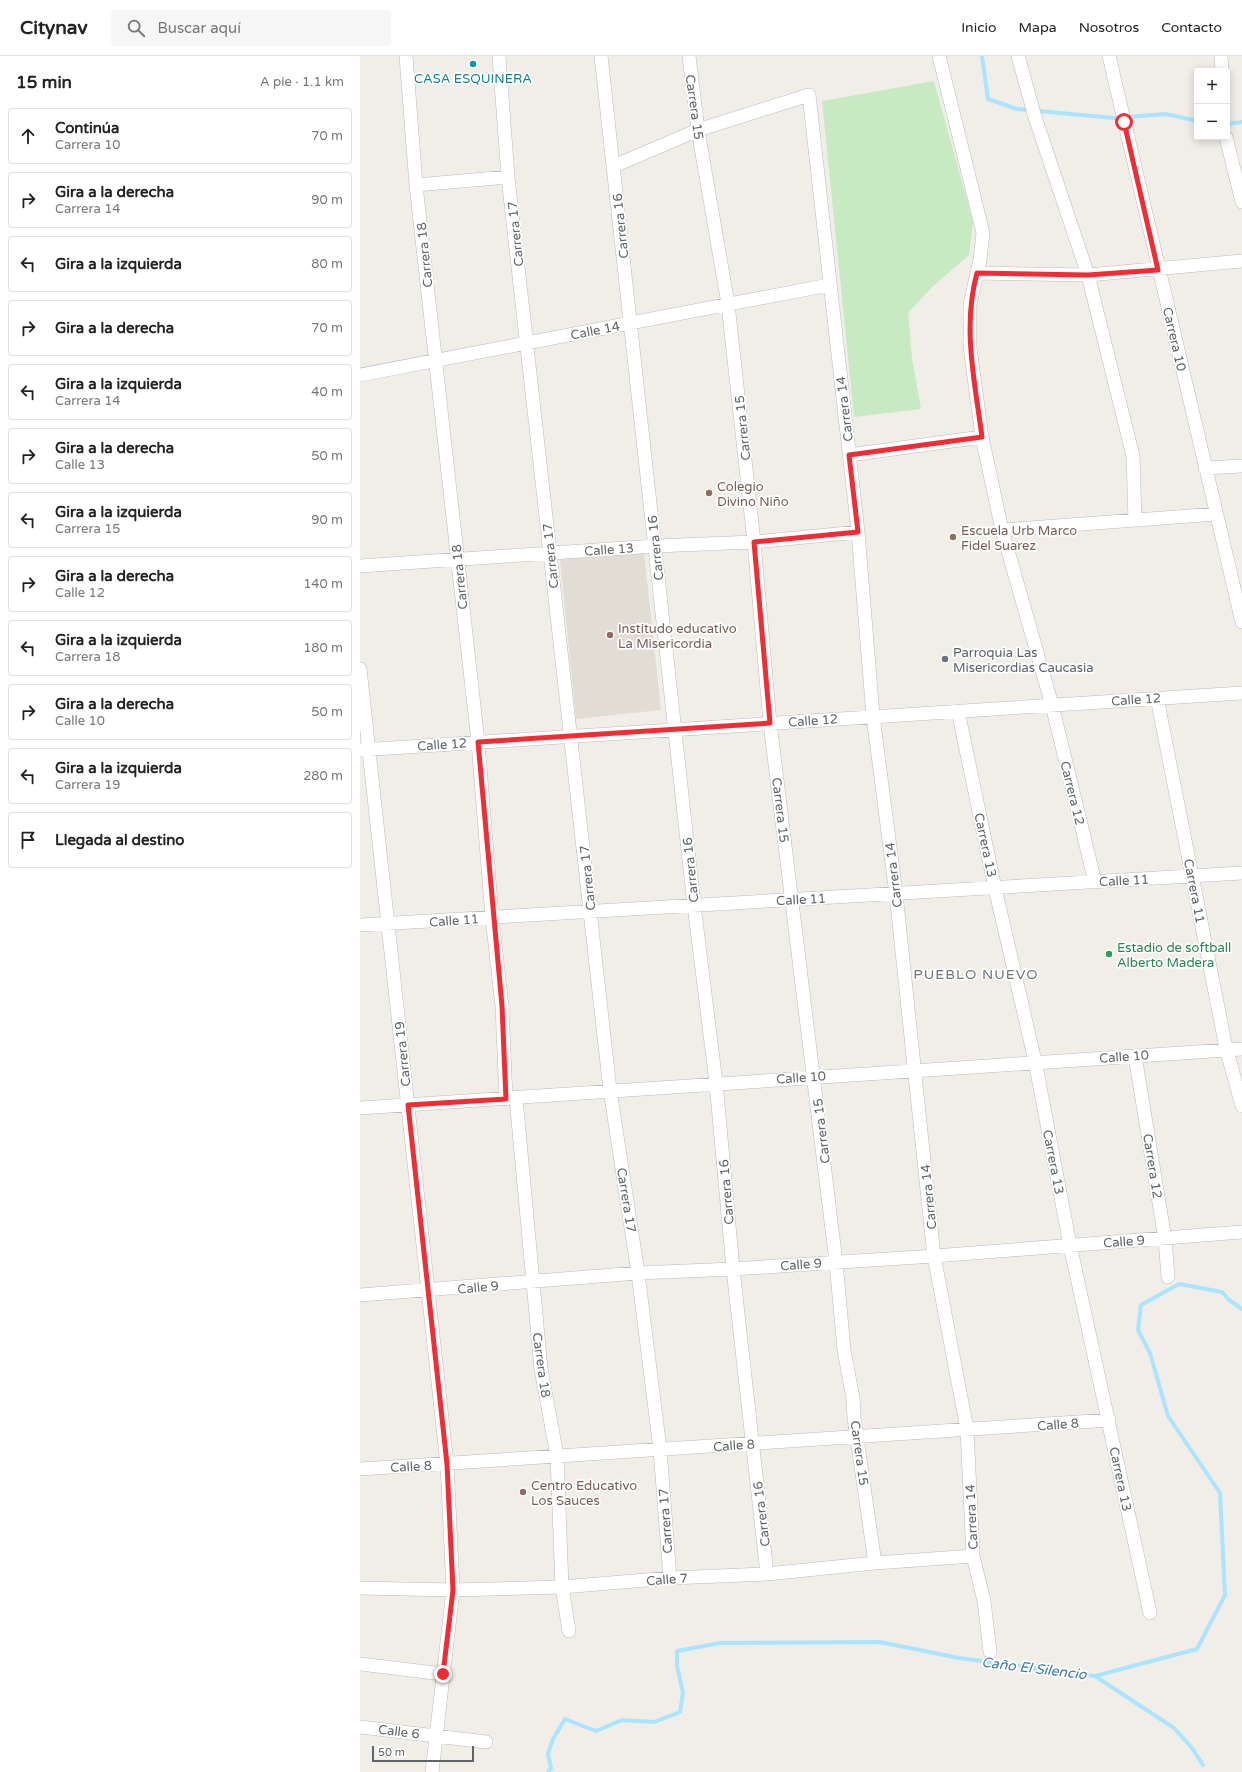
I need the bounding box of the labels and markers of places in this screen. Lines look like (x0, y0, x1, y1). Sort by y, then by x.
marker: CASA ESQUINERA (468, 59, 478, 69)
place label: CASA ESQUINERA (414, 71, 532, 87)
place label: Colegio Divino Niño (717, 479, 789, 510)
marker: Colegio Divino Niño (704, 488, 714, 498)
place label: Escuela Urb Marco Fidel Suarez (961, 523, 1077, 554)
marker: Escuela Urb Marco Fidel Suarez (948, 532, 958, 542)
place label: Institudo educativo La Misericordia (618, 621, 737, 652)
marker: Institudo educativo La Misericordia (605, 630, 615, 640)
place label: Parroquia Las Misericordias Caucasia (953, 645, 1094, 676)
marker: Parroquia Las Misericordias Caucasia (940, 654, 950, 664)
place label: Estadio de softball Alberto Madera (1117, 940, 1231, 971)
marker: Estadio de softball Alberto Madera (1104, 949, 1114, 959)
place label: Centro Educativo Los Sauces (531, 1478, 637, 1509)
marker: Centro Educativo Los Sauces (518, 1487, 528, 1497)

